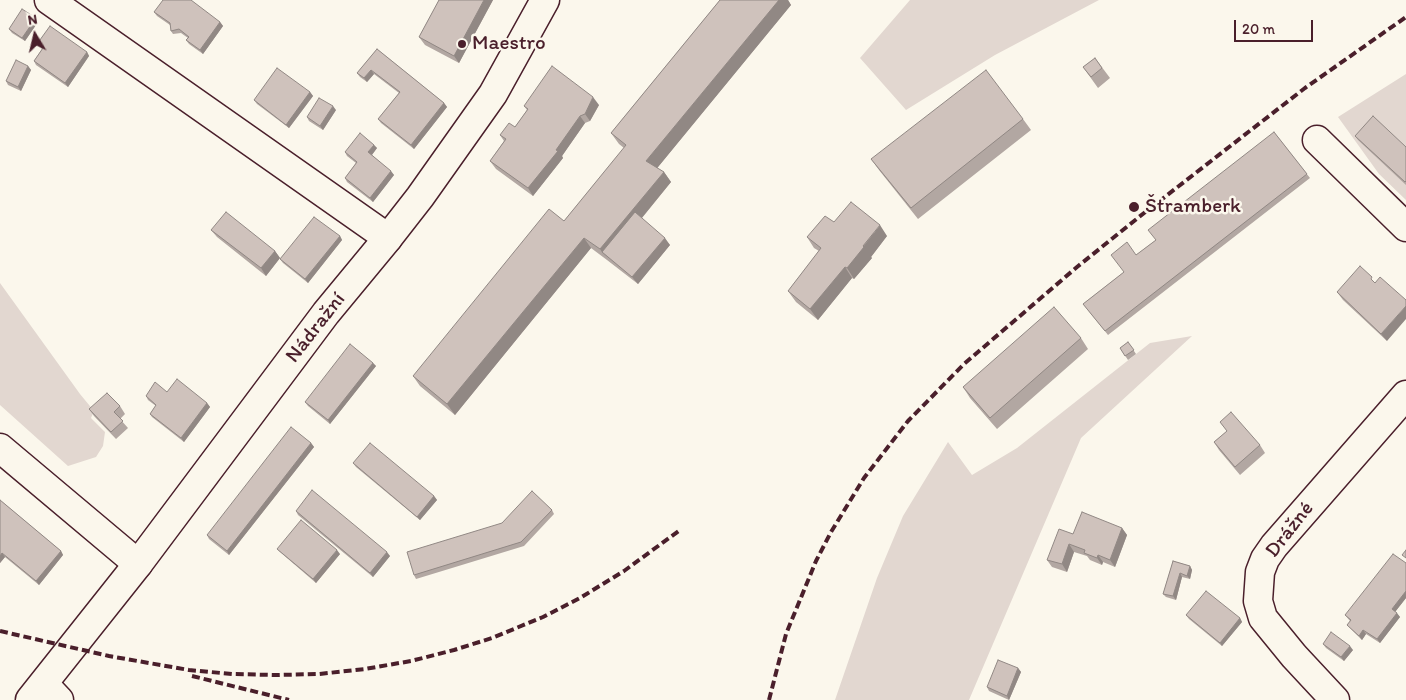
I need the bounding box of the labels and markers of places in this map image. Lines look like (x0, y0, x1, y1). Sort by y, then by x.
place label: Maestro (472, 31, 546, 57)
marker: Maestro (456, 38, 468, 50)
place label: Štramberk (1145, 194, 1241, 220)
marker: Štramberk (1127, 200, 1141, 214)

